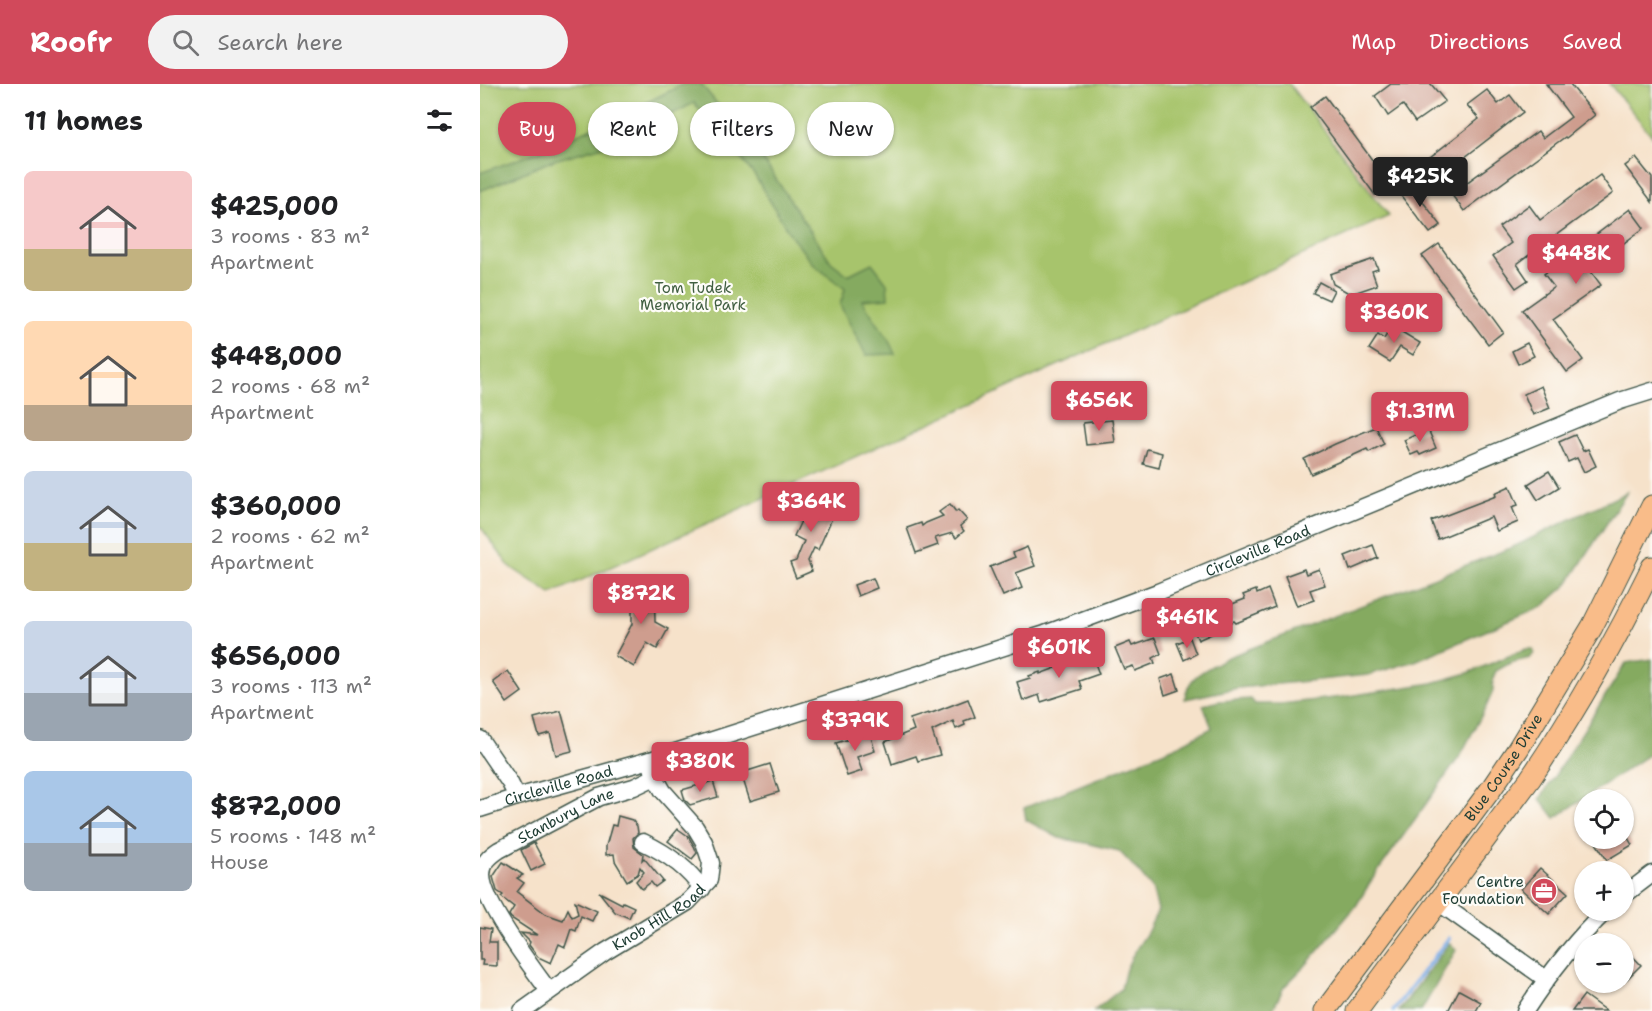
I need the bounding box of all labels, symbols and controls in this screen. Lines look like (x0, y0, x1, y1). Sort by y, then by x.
search box (148, 15, 568, 69)
text: Roofr (30, 23, 112, 61)
icon: search (169, 26, 202, 59)
text: Search here (217, 28, 343, 57)
text: Map (1351, 28, 1396, 56)
text: Directions (1429, 28, 1529, 56)
text: Saved (1562, 28, 1622, 56)
chip: Buy (498, 102, 576, 156)
chip: Rent (588, 102, 678, 156)
chip: Filters (690, 102, 795, 156)
chip: New (807, 102, 894, 156)
text: 11 homes (24, 103, 143, 138)
icon: filters (423, 104, 456, 137)
pin: $425K (1378, 157, 1462, 208)
text: $425K (1387, 163, 1453, 189)
text: $425,000 (210, 188, 339, 223)
icon: home (72, 195, 144, 267)
text: 3 rooms · 83 m² (210, 223, 370, 249)
pin: $448K (1534, 234, 1618, 285)
text: $448K (1541, 240, 1611, 266)
text: Apartment (210, 249, 314, 275)
park label: Tom Tudek Memorial Park (640, 278, 746, 315)
pin: $360K (1352, 293, 1436, 344)
text: $360K (1359, 299, 1429, 325)
text: $448,000 (210, 338, 342, 373)
icon: home (72, 345, 144, 417)
text: 2 rooms · 68 m² (210, 373, 370, 399)
pin: $656K (1057, 381, 1141, 432)
text: $656K (1065, 387, 1133, 413)
pin: $1.31M (1371, 392, 1469, 443)
text: $1.31M (1385, 398, 1455, 424)
text: Apartment (210, 399, 314, 425)
pin: $364K (769, 482, 853, 533)
text: $360,000 (210, 488, 341, 523)
text: $364K (776, 488, 846, 514)
icon: home (72, 495, 144, 567)
street label: Circleville Road (1202, 520, 1314, 581)
text: 2 rooms · 62 m² (210, 523, 370, 549)
text: Apartment (210, 549, 314, 575)
pin: $872K (599, 574, 683, 625)
text: $872K (607, 580, 675, 606)
pin: $461K (1145, 598, 1229, 649)
text: $461K (1156, 604, 1218, 630)
pin: $601K (1017, 628, 1101, 679)
text: $601K (1027, 634, 1091, 660)
text: $656,000 (210, 638, 341, 673)
icon: home (72, 645, 144, 717)
text: 3 rooms · 113 m² (210, 673, 372, 699)
text: Apartment (210, 699, 314, 725)
pin: $379K (813, 701, 897, 752)
text: $379K (821, 707, 889, 733)
street label: Blue Course Drive (1460, 710, 1547, 826)
pin: $380K (658, 742, 742, 793)
text: $380K (665, 748, 735, 774)
street label: Circleville Road (502, 761, 615, 810)
street label: Stanbury Lane (514, 783, 616, 848)
text: $872,000 (210, 788, 342, 823)
map controls (1574, 789, 1634, 993)
button: locate (1574, 789, 1634, 849)
icon: home (72, 795, 144, 867)
text: 5 rooms · 148 m² (210, 823, 376, 849)
text: House (210, 849, 269, 875)
button: + (1574, 861, 1634, 921)
place label: Centre Foundation (1442, 872, 1524, 909)
office icon: Centre Foundation (1529, 876, 1559, 906)
street label: Knob Hill Road (608, 879, 710, 955)
button: − (1574, 933, 1634, 993)

